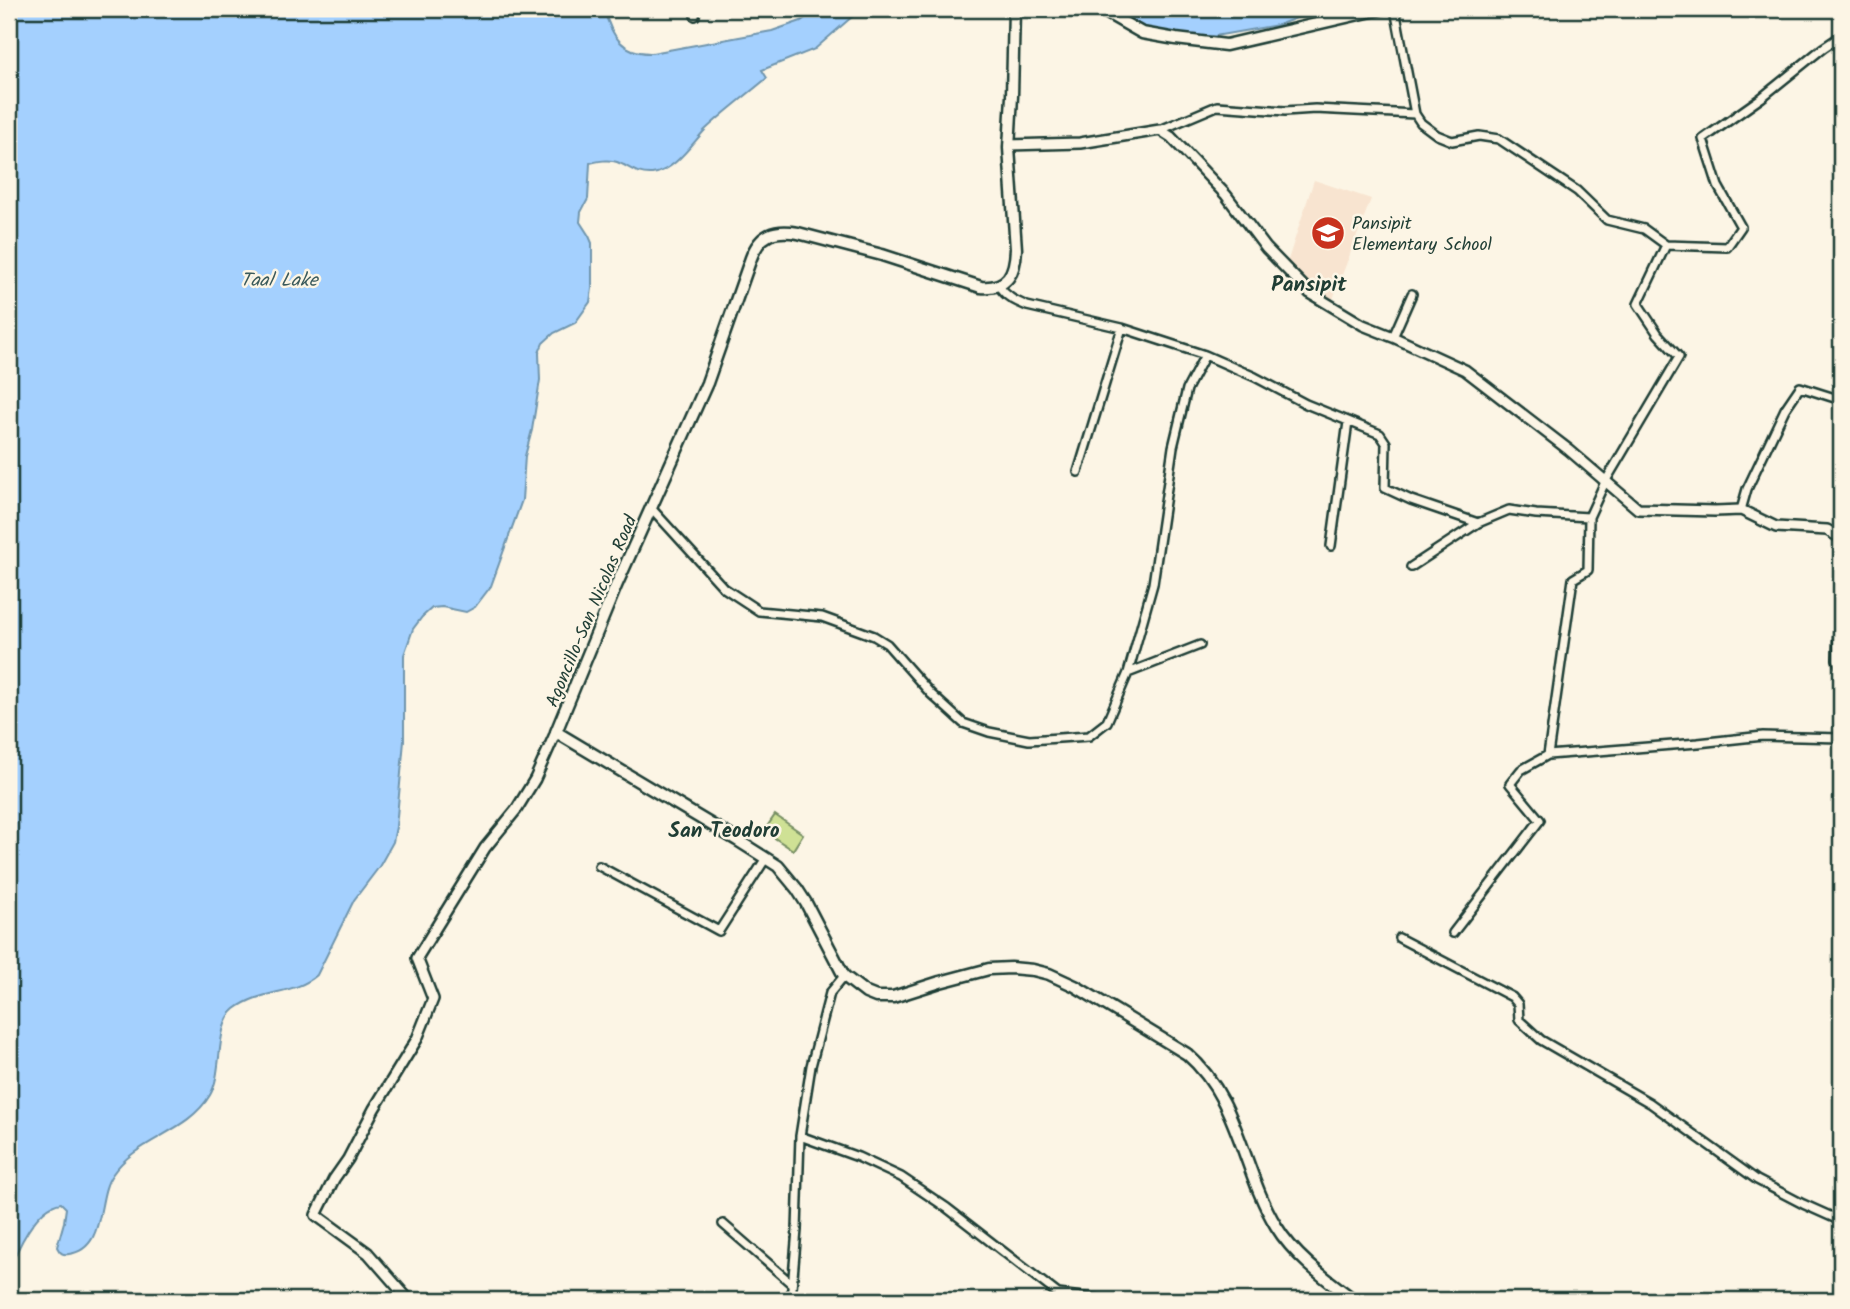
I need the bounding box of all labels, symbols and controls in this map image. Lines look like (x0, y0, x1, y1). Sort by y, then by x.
place label: Pansipit Elementary School (1352, 210, 1493, 260)
school or university icon: Pansipit Elementary School (1309, 214, 1347, 252)
water label: Taal Lake (240, 266, 320, 296)
district label: Pansipit (1271, 269, 1347, 302)
street label: Agoncillo-San Nicolas Road (539, 510, 646, 712)
district label: San Teodoro (668, 815, 780, 848)

